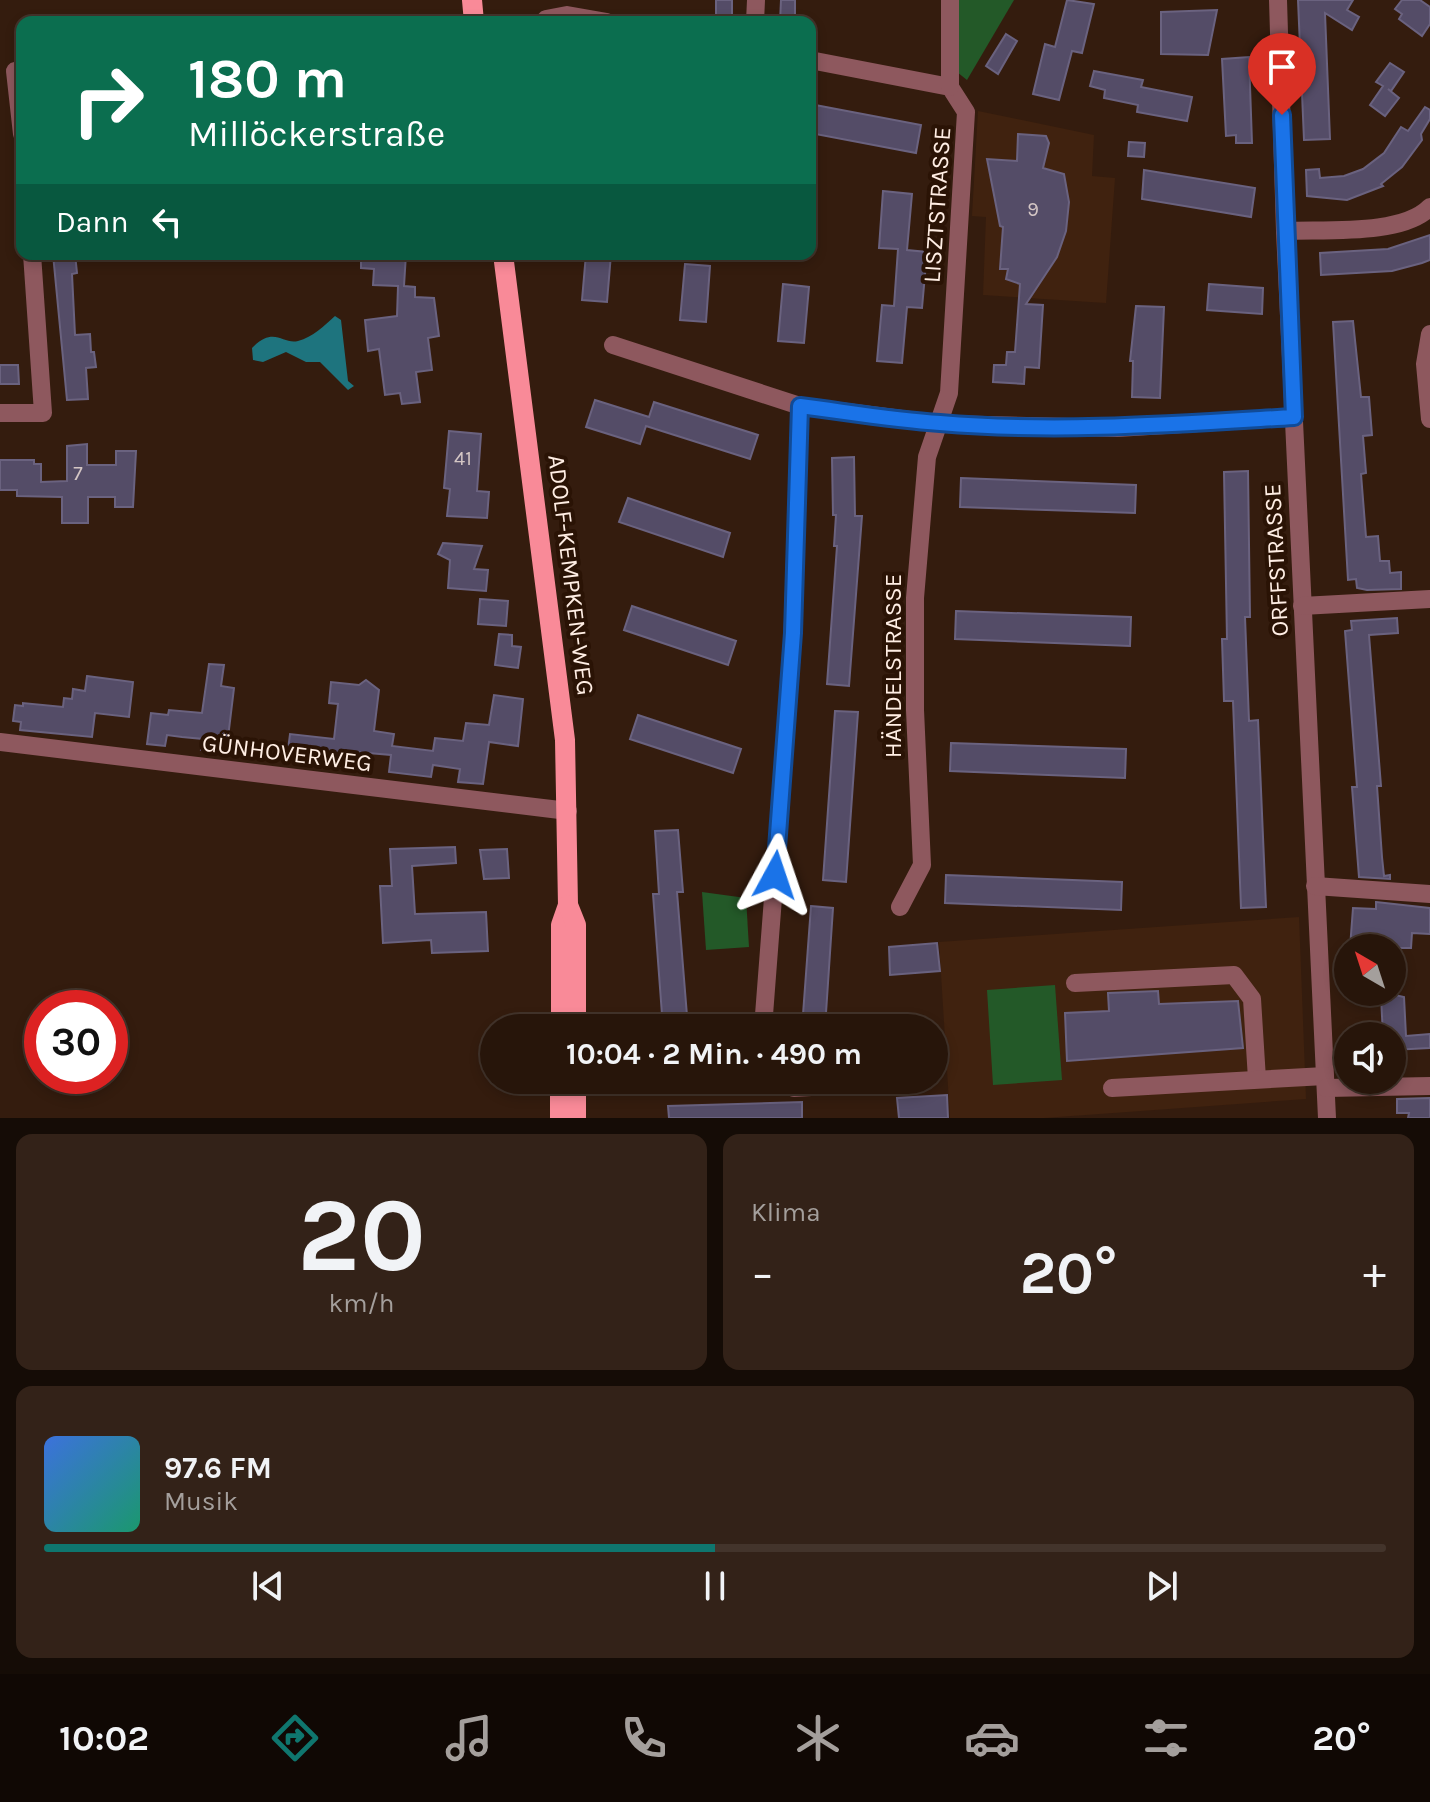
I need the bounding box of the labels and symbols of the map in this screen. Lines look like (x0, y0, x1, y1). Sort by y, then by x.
pin (1248, 33, 1316, 115)
street label: LISZTSTRASSE (918, 126, 956, 284)
house number: 9 (1027, 198, 1039, 221)
house number: 41 (454, 447, 472, 470)
street label: ADOLF-KEMPKEN-WEG (542, 453, 600, 697)
house number: 7 (73, 462, 83, 485)
street label: ORFFSTRASSE (1258, 483, 1294, 637)
street label: HÄNDELSTRASSE (879, 574, 907, 758)
street label: GÜNHOVERWEG (200, 729, 374, 777)
position arrow (733, 833, 817, 917)
north arrow (1334, 934, 1406, 1006)
speed limit sign: 30 (24, 990, 128, 1094)

